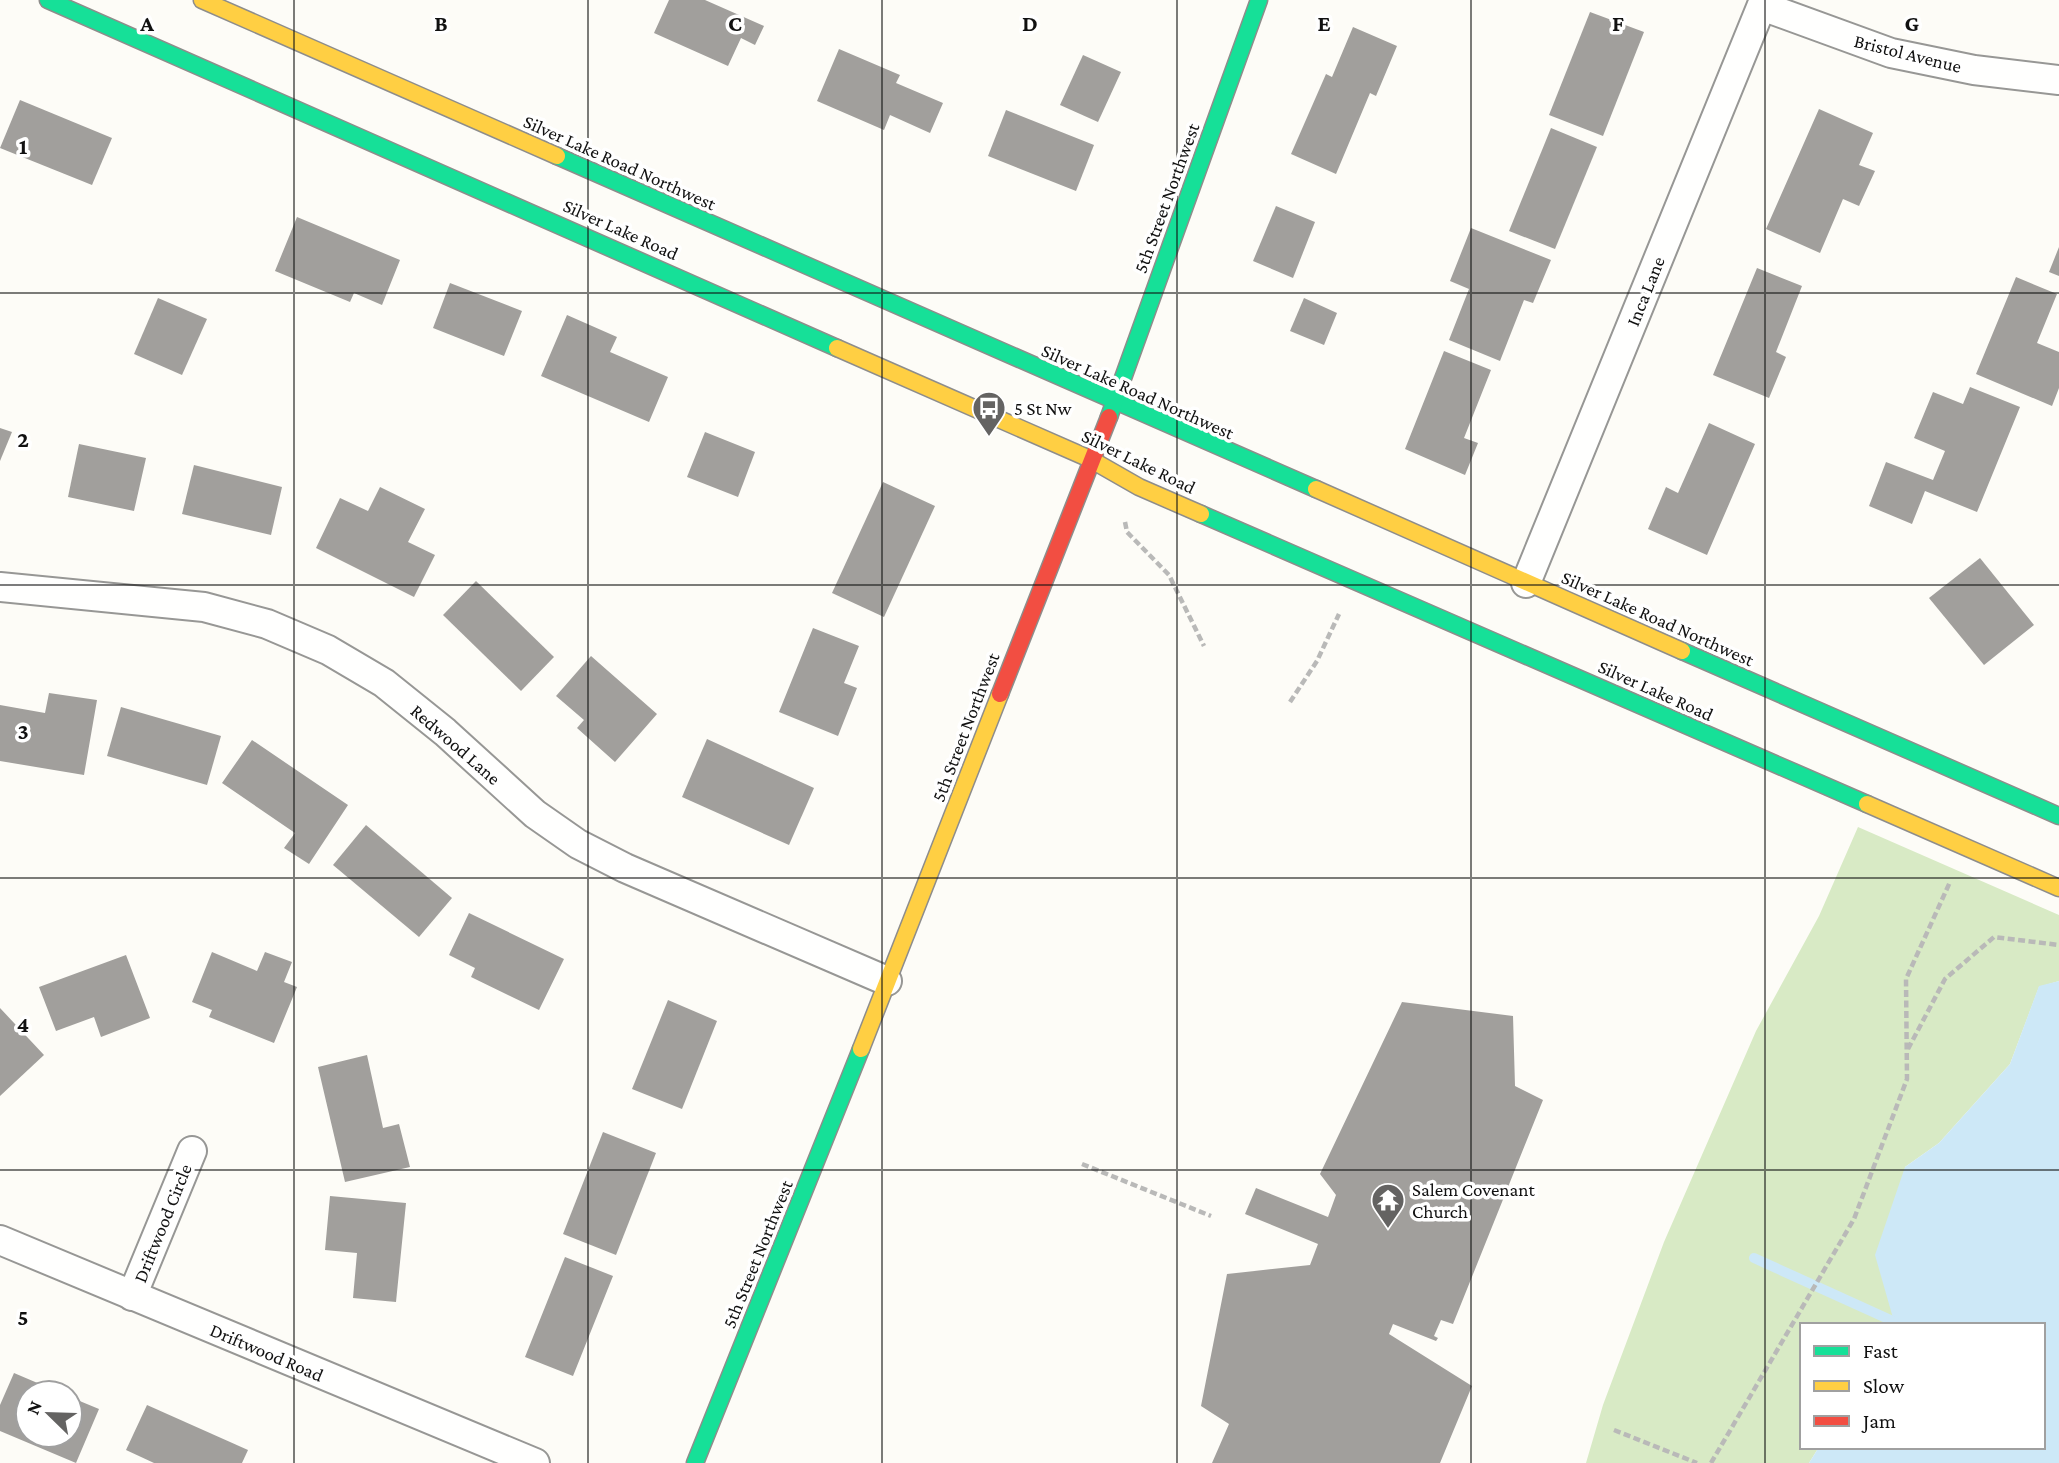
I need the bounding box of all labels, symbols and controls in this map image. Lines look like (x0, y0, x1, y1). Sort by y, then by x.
text: A (139, 10, 154, 36)
text: B (434, 10, 448, 36)
text: C (728, 10, 742, 36)
text: D (1022, 10, 1038, 36)
text: E (1317, 10, 1331, 36)
text: F (1612, 10, 1624, 36)
text: G (1905, 10, 1920, 36)
street label: Bristol Avenue (1852, 30, 1964, 77)
street label: Silver Lake Road Northwest (520, 111, 720, 215)
street label: 5th Street Northwest (1130, 120, 1204, 276)
text: 1 (19, 133, 28, 159)
street label: Silver Lake Road (560, 195, 682, 264)
street label: Inca Lane (1622, 253, 1669, 329)
street label: Silver Lake Road Northwest (1038, 340, 1238, 444)
bus stop icon: 5 St Nw (970, 389, 1008, 438)
place label: 5 St Nw (1014, 398, 1072, 419)
street label: Silver Lake Road (1079, 425, 1199, 498)
text: 2 (17, 426, 29, 452)
street label: Silver Lake Road Northwest (1558, 567, 1758, 671)
street label: 5th Street Northwest (927, 649, 1004, 805)
street label: Silver Lake Road (1595, 656, 1717, 725)
street label: Redwood Lane (407, 700, 505, 789)
text: 3 (17, 718, 29, 744)
text: 4 (17, 1011, 29, 1037)
street label: Driftwood Circle (129, 1161, 196, 1286)
street label: 5th Street Northwest (718, 1176, 797, 1331)
place label: Salem Covenant Church (1412, 1179, 1536, 1222)
temple icon: Salem Covenant Church (1369, 1181, 1407, 1230)
text: 5 (17, 1304, 29, 1330)
street label: Driftwood Road (207, 1319, 327, 1386)
legend (1800, 1323, 2045, 1449)
text: Fast (1863, 1339, 1899, 1363)
text: Slow (1863, 1374, 1905, 1398)
north arrow (14, 1379, 84, 1449)
text: N (22, 1397, 46, 1418)
text: Jam (1861, 1409, 1896, 1433)

